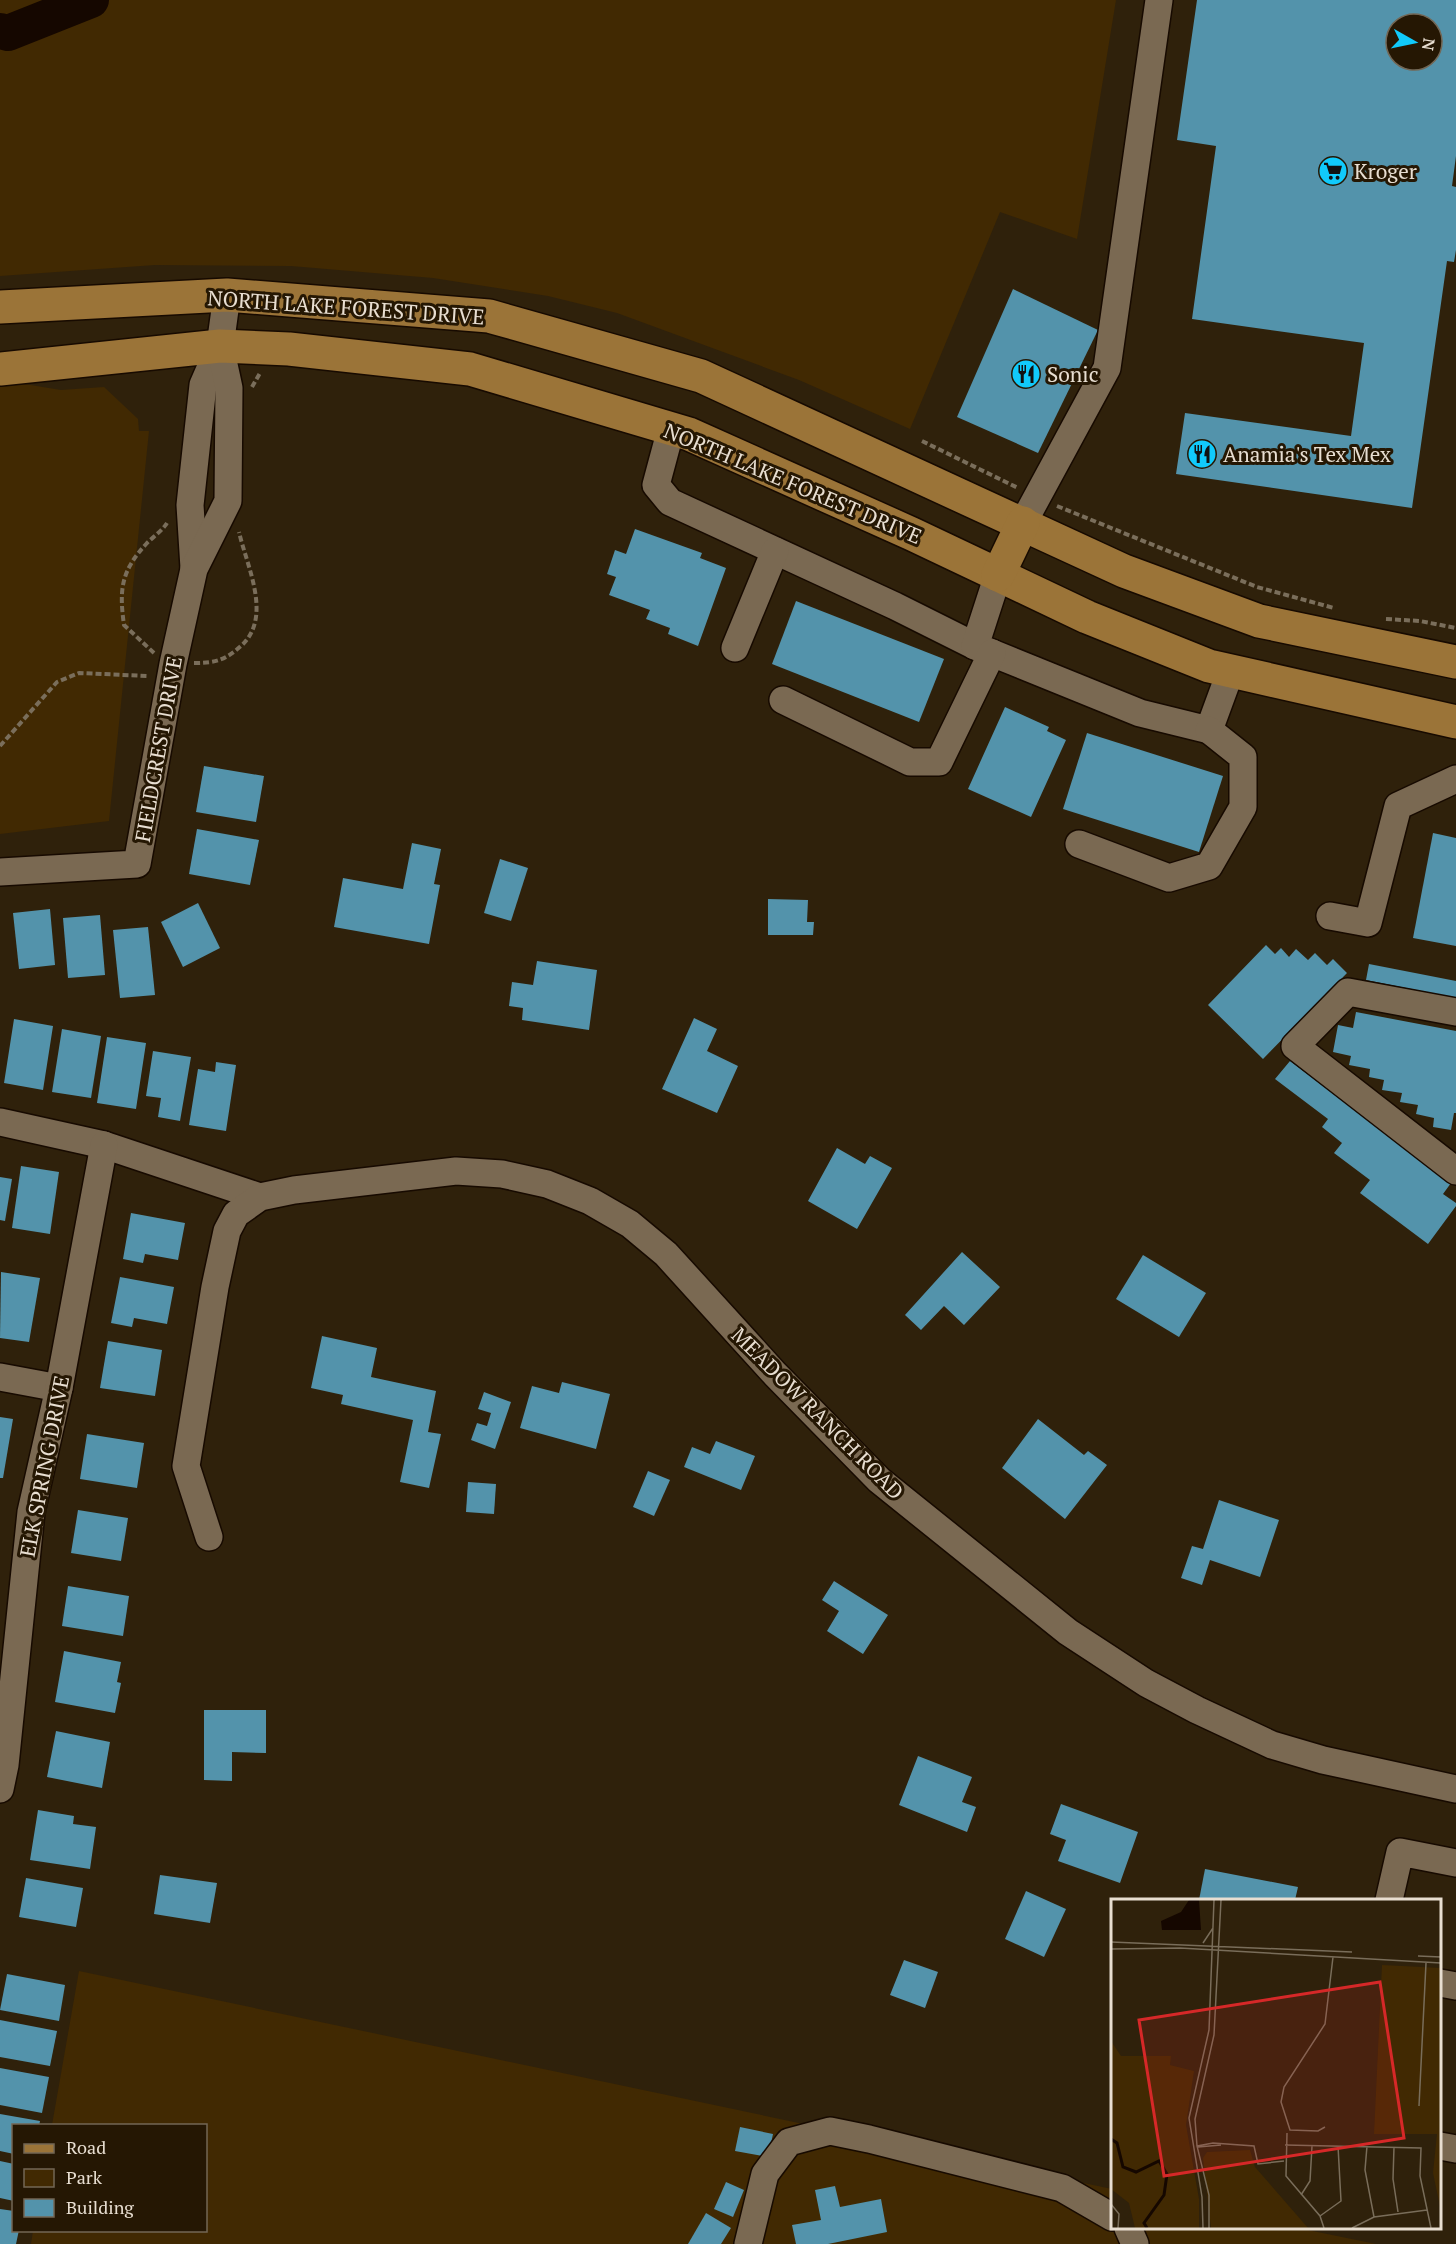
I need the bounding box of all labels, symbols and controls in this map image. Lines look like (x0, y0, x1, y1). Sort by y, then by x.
north arrow (1384, 12, 1444, 72)
text: N (1417, 37, 1441, 52)
supermarket icon: Kroger (1317, 155, 1349, 187)
place label: Kroger (1354, 157, 1417, 185)
street label: NORTH LAKE FOREST DRIVE (207, 283, 485, 331)
restaurant icon: Sonic (1010, 358, 1042, 390)
place label: Sonic (1047, 360, 1098, 388)
street label: NORTH LAKE FOREST DRIVE (660, 416, 926, 550)
restaurant icon: Anamia's Tex Mex (1186, 438, 1218, 470)
place label: Anamia's Tex Mex (1223, 440, 1391, 468)
street label: FIELDCREST DRIVE (128, 654, 188, 844)
street label: MEADOW RANCH ROAD (726, 1321, 910, 1505)
street label: ELK SPRING DRIVE (13, 1373, 75, 1559)
inset map (1111, 1899, 1441, 2229)
legend (12, 2124, 207, 2232)
text: Road (66, 2135, 106, 2159)
text: Park (66, 2165, 103, 2189)
text: Building (66, 2195, 134, 2219)

